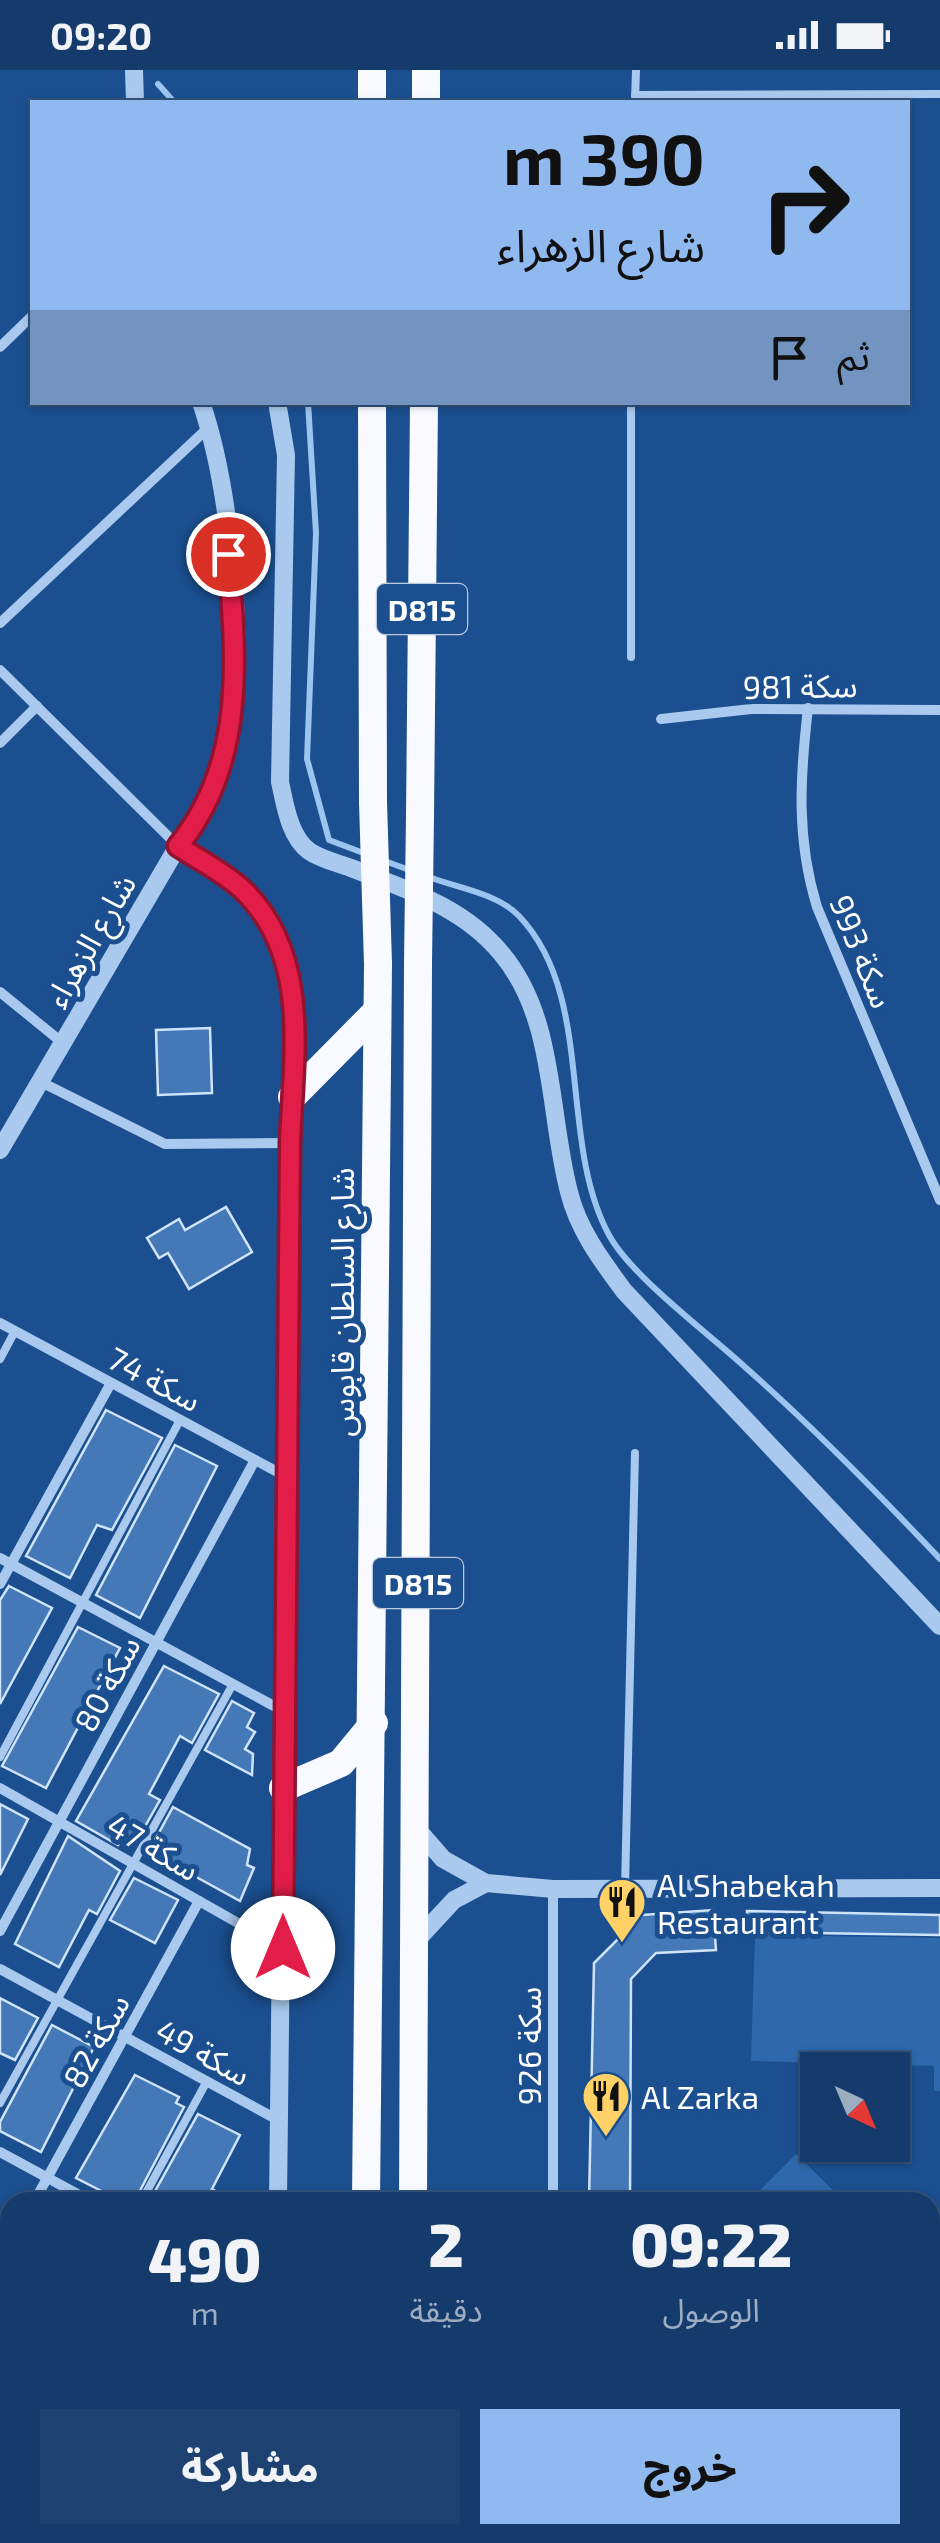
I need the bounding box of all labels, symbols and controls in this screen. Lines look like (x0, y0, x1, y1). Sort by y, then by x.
text: 09:20 (50, 12, 152, 58)
text: 390 m (503, 115, 705, 199)
icon: right (740, 140, 870, 270)
text: شارع الزهراء (497, 217, 705, 271)
icon: arrive (762, 330, 817, 385)
text: ثم (837, 332, 870, 378)
pin (186, 512, 271, 597)
icon: arrive (201, 527, 256, 582)
road number: D815 (377, 584, 467, 634)
street label: سكة 981 (742, 665, 858, 705)
street label: شارع الزهراء (36, 866, 148, 1017)
street label: سكة 993 (823, 889, 903, 1013)
street label: شارع السلطان قابوس (322, 1167, 367, 1437)
street label: سكة 74 (102, 1338, 208, 1418)
road number: D815 (373, 1558, 463, 1608)
street label: سكة 80 (65, 1629, 147, 1737)
street label: سكة 47 (101, 1805, 207, 1887)
place label: Al Shabekah Restaurant (657, 1865, 835, 1940)
restaurant icon: Al Shabekah Restaurant (596, 1876, 648, 1944)
position arrow (231, 1896, 335, 2000)
street label: سكة 82 (54, 1986, 136, 2094)
street label: سكة 926 (509, 1987, 547, 2105)
street label: سكة 49 (150, 2010, 258, 2092)
north arrow (800, 2052, 910, 2162)
map controls (800, 2052, 910, 2162)
restaurant icon: Al Zarka (580, 2070, 632, 2138)
place label: Al Zarka (641, 2077, 759, 2115)
text: 2 (428, 2207, 464, 2279)
text: 09:22 (630, 2207, 792, 2279)
text: 490 (148, 2222, 262, 2294)
text: دقيقة (410, 2290, 482, 2328)
text: الوصول (663, 2290, 760, 2328)
text: m (191, 2293, 219, 2331)
button: مشاركة (40, 2409, 460, 2524)
button: خروج (480, 2409, 900, 2524)

